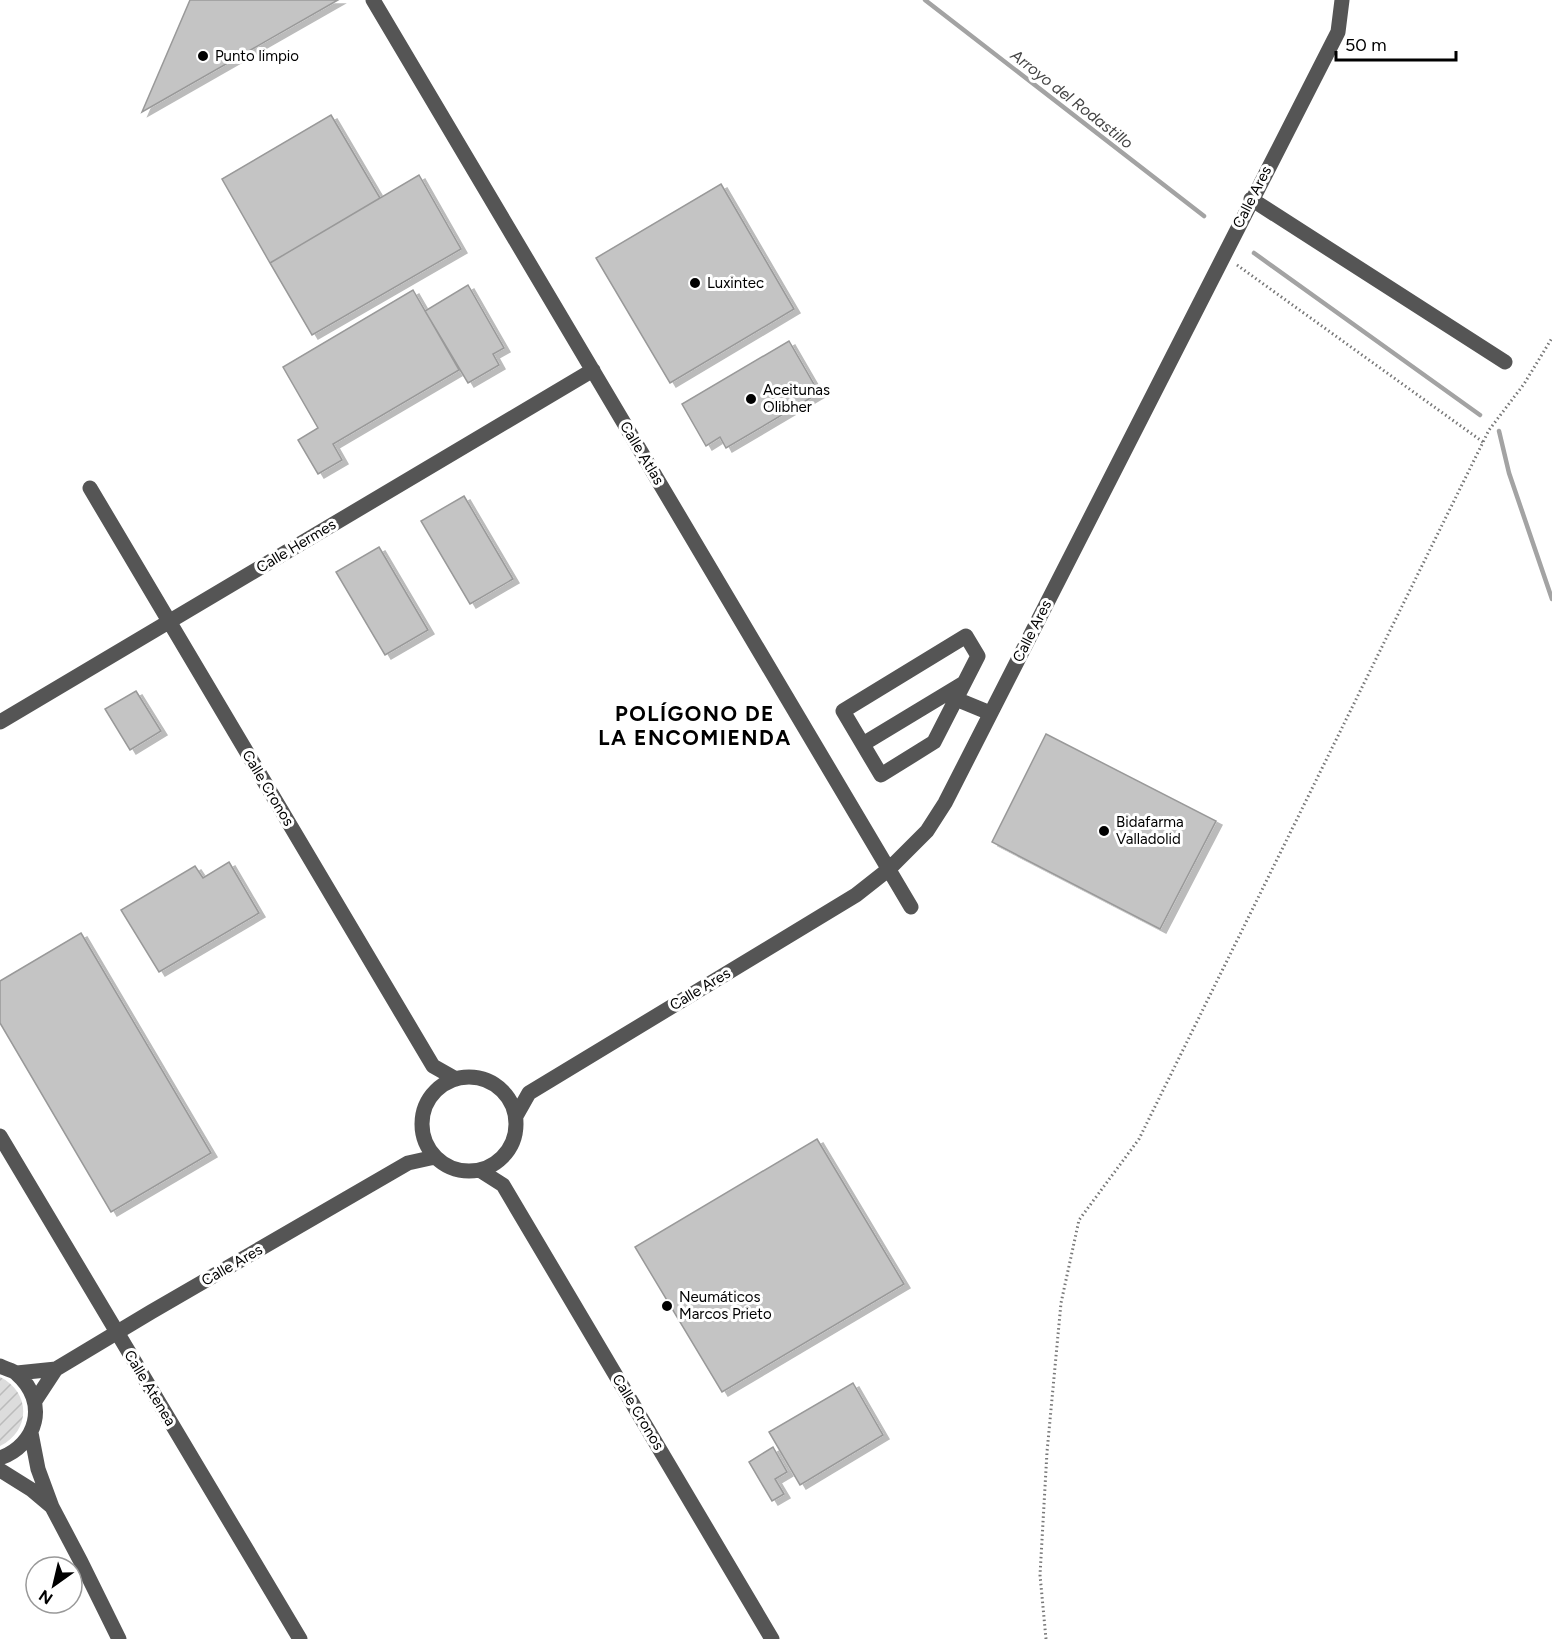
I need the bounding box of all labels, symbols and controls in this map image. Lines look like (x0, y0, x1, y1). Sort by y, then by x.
scale bar (1336, 24, 1456, 62)
text: 50 m (1345, 34, 1387, 56)
water label: Arroyo del Rodastillo (1006, 45, 1137, 153)
place label: Punto limpio (215, 47, 299, 65)
marker: Punto limpio (196, 49, 210, 63)
street label: Calle Ares (1229, 163, 1275, 231)
place label: Luxintec (707, 274, 764, 292)
marker: Luxintec (688, 276, 702, 290)
place label: Aceitunas Olibher (763, 381, 830, 416)
marker: Aceitunas Olibher (744, 392, 758, 406)
street label: Calle Atlas (616, 418, 668, 488)
street label: Calle Hermes (253, 515, 339, 577)
street label: Calle Ares (1009, 597, 1055, 665)
district label: POLÍGONO DE LA ENCOMIENDA (598, 701, 792, 750)
street label: Calle Cronos (238, 747, 298, 829)
place label: Bidafarma Valladolid (1116, 813, 1184, 848)
marker: Bidafarma Valladolid (1097, 824, 1111, 838)
street label: Calle Ares (666, 964, 734, 1014)
street label: Calle Ares (198, 1240, 266, 1290)
place label: Neumáticos Marcos Prieto (679, 1288, 772, 1323)
marker: Neumáticos Marcos Prieto (660, 1299, 674, 1313)
street label: Calle Atenea (120, 1347, 180, 1429)
street label: Calle Cronos (608, 1371, 668, 1453)
north arrow (24, 1555, 84, 1615)
text: N (35, 1586, 56, 1608)

